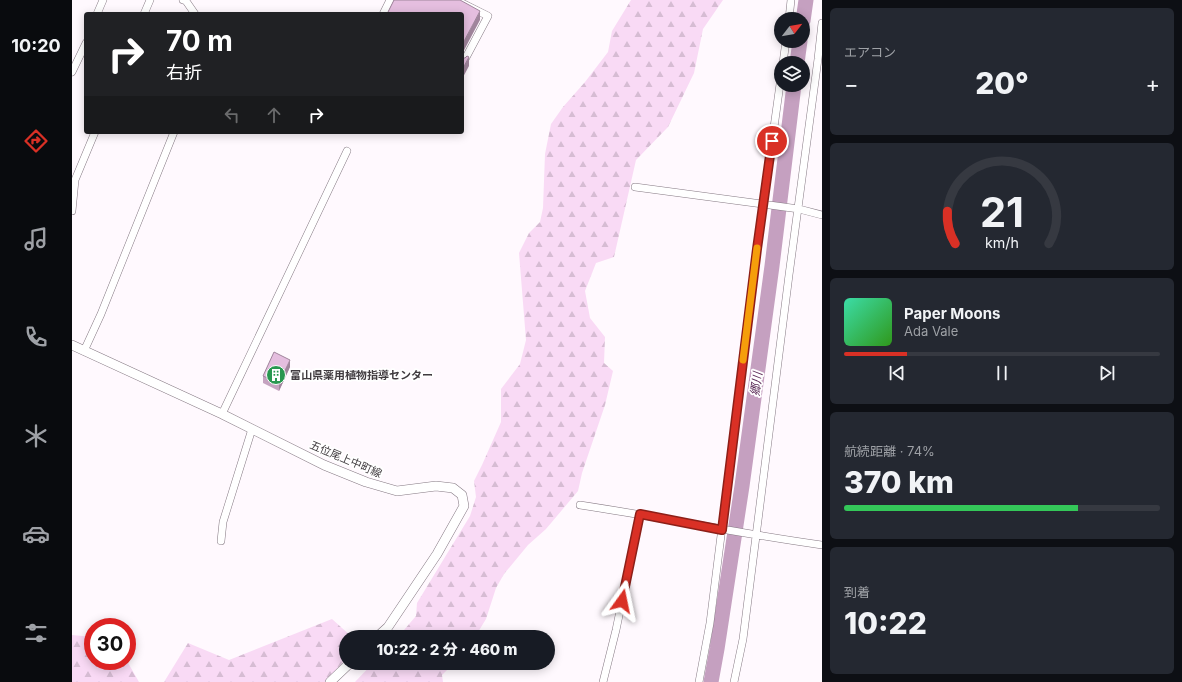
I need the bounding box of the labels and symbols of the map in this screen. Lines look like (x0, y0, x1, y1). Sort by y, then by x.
north arrow (774, 12, 810, 48)
pin (755, 124, 789, 158)
building icon: 富山県薬用植物指導センター (265, 364, 287, 386)
place label: 富山県薬用植物指導センター (290, 368, 433, 382)
water label: 郷川 (747, 369, 765, 397)
street label: 五位尾上中町線 (308, 438, 384, 480)
position arrow (601, 580, 643, 622)
speed limit sign: 30 (84, 618, 136, 670)

